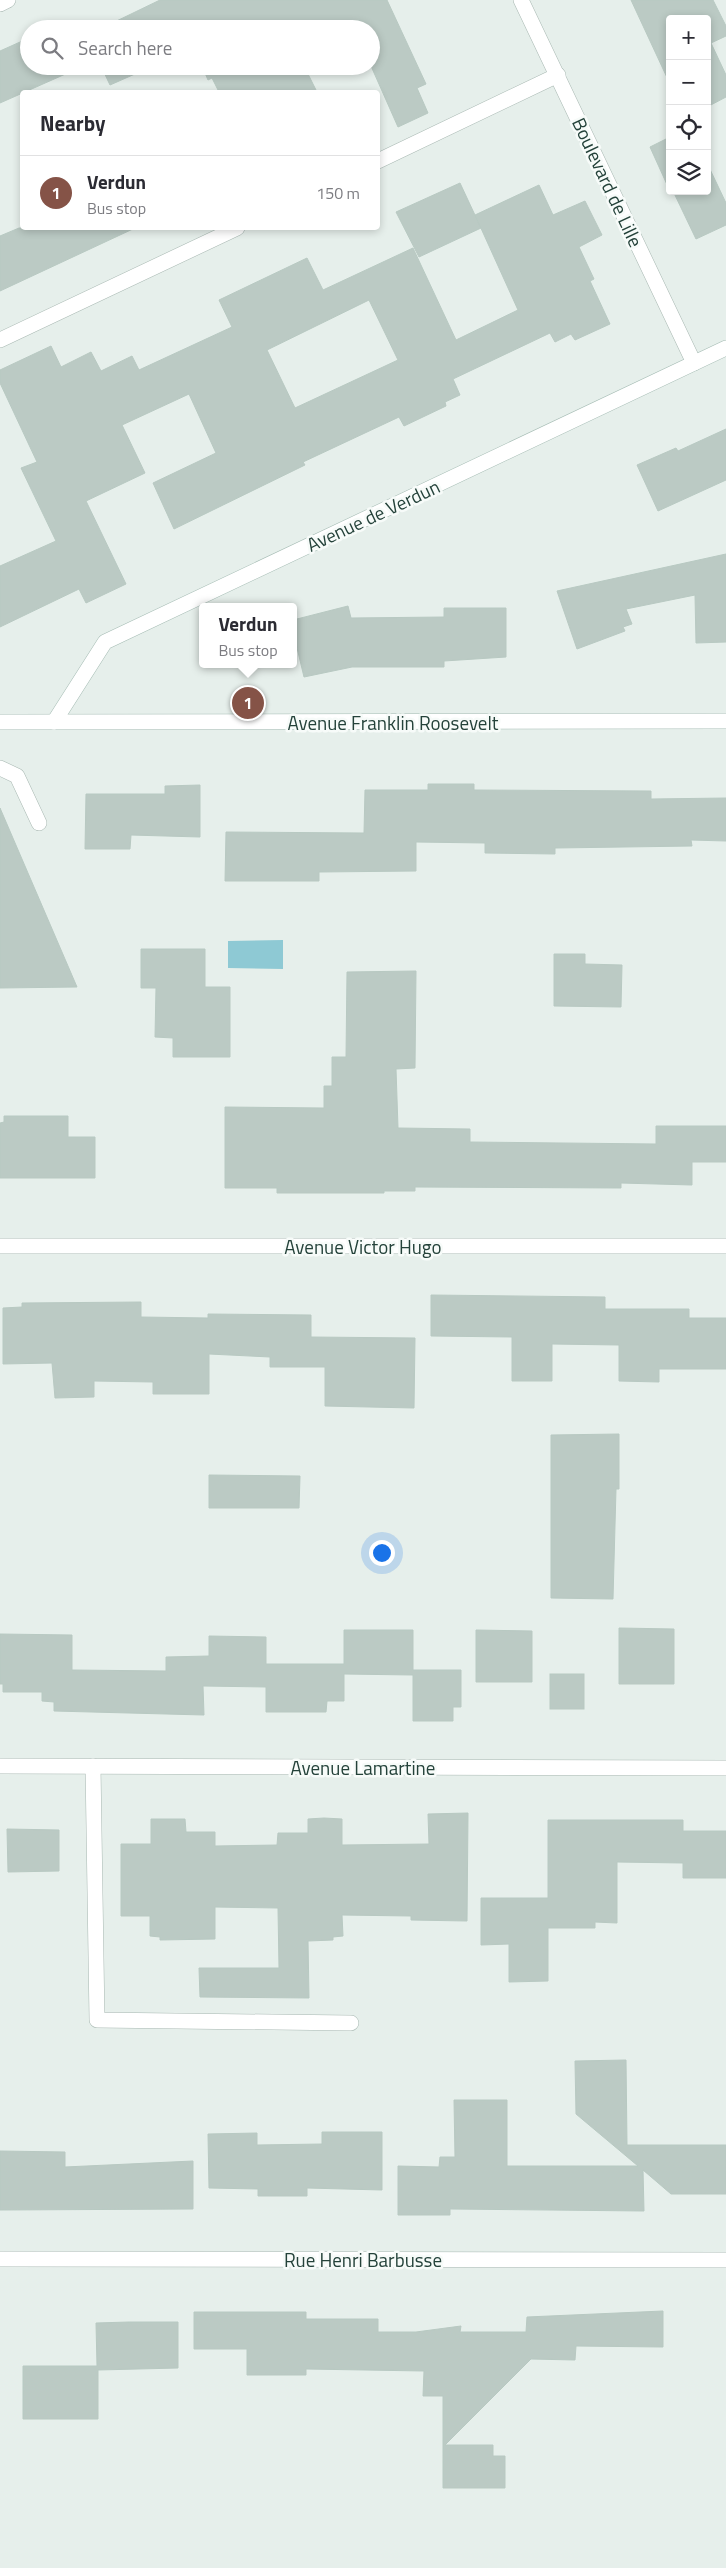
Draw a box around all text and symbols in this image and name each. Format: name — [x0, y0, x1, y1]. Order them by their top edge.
map controls — [666, 15, 711, 195]
button: + — [666, 15, 711, 60]
search box — [20, 20, 380, 75]
text: Search here — [78, 33, 172, 62]
icon: search — [38, 34, 66, 62]
button: − — [666, 60, 711, 105]
button: locate — [666, 105, 711, 150]
text: Nearby — [40, 107, 105, 139]
street label: Boulevard de Lille — [565, 112, 651, 252]
button: layers — [666, 150, 711, 195]
text: Verdun — [87, 167, 146, 196]
text: 1 — [52, 181, 60, 205]
text: 150 m — [316, 181, 360, 205]
text: Bus stop — [87, 196, 146, 220]
street label: Avenue de Verdun — [302, 471, 444, 559]
popup — [199, 603, 297, 668]
text: Verdun — [218, 609, 277, 638]
text: Bus stop — [218, 638, 278, 662]
pin: 1 — [232, 684, 264, 722]
street label: Avenue Franklin Roosevelt — [287, 708, 499, 737]
street label: Avenue Victor Hugo — [284, 1232, 442, 1261]
your location — [369, 1540, 395, 1566]
street label: Avenue Lamartine — [291, 1753, 435, 1782]
street label: Rue Henri Barbusse — [284, 2245, 442, 2274]

